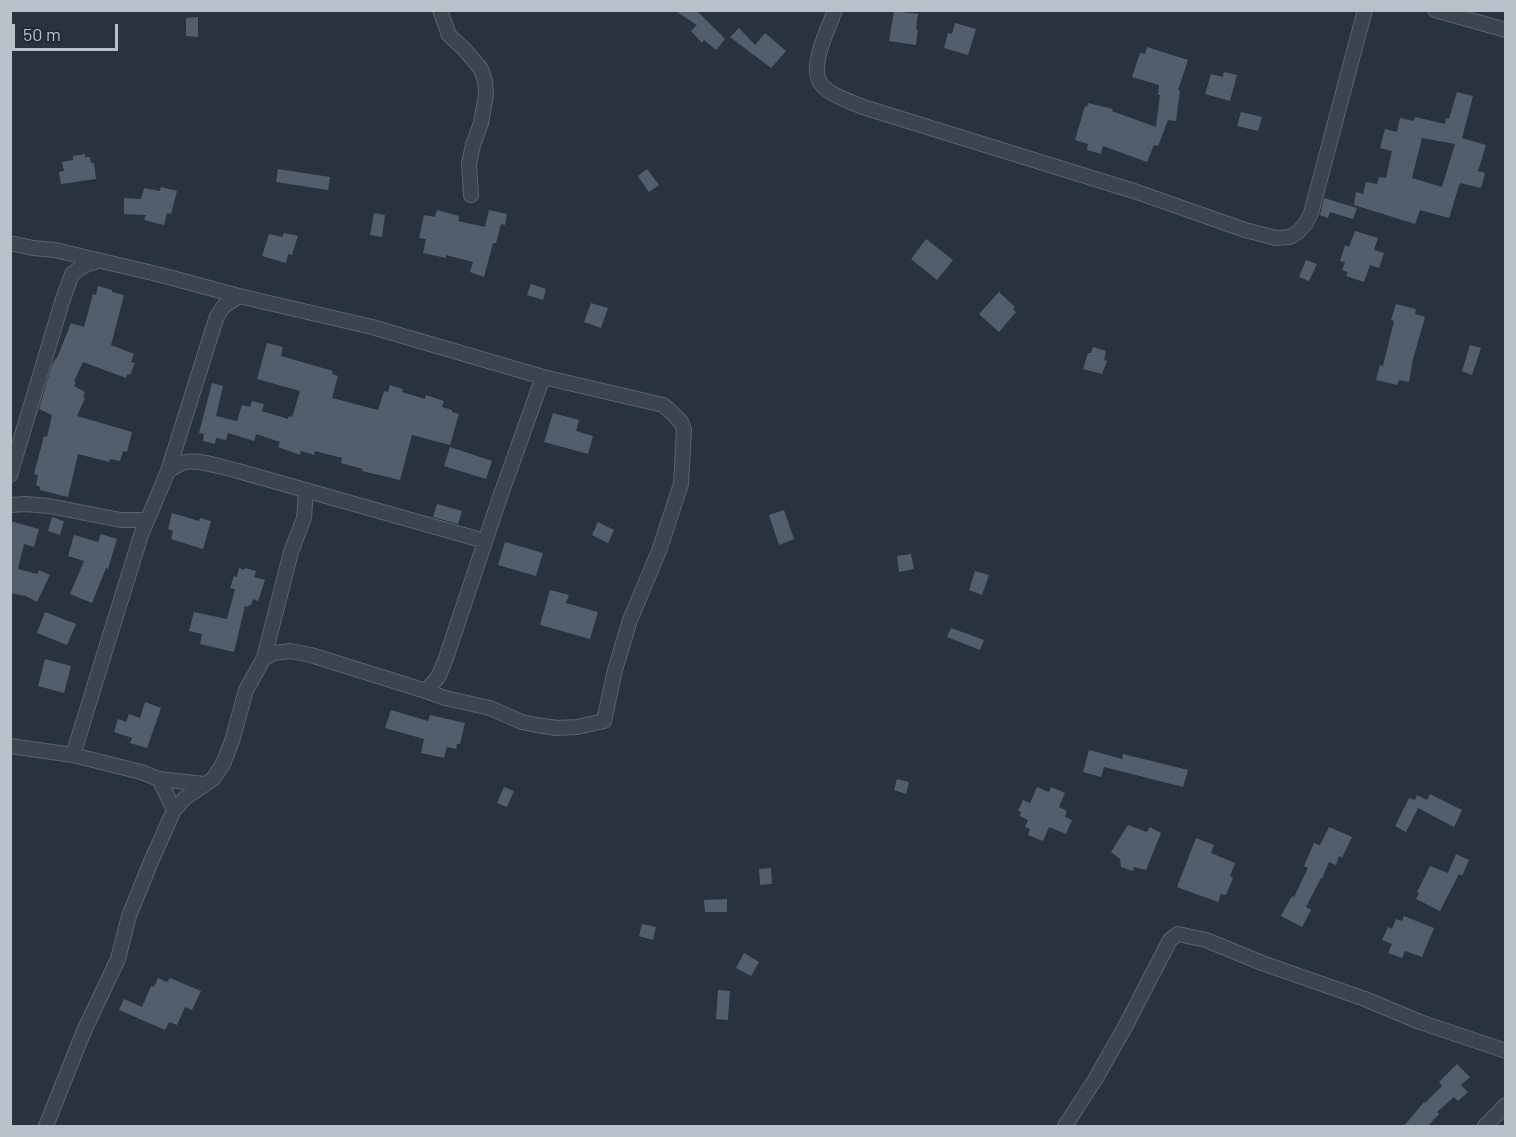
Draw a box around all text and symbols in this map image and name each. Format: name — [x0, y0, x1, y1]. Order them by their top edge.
scale bar — [15, 12, 122, 50]
text: 50 m — [23, 23, 61, 45]

